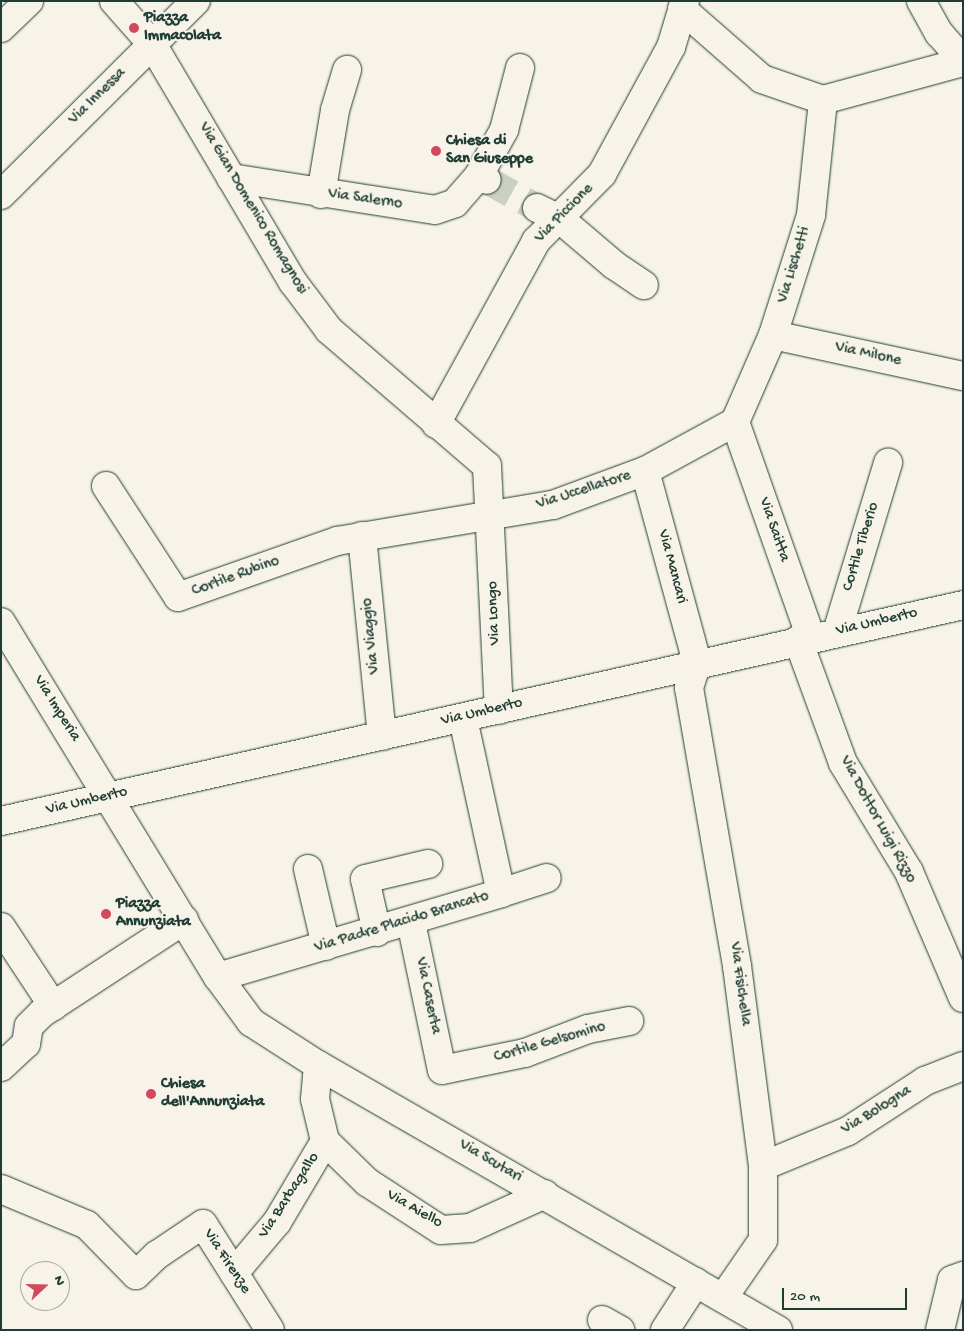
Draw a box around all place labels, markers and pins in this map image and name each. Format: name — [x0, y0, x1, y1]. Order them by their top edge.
place label: Piazza Immacolata — [144, 9, 221, 47]
marker: Piazza Immacolata — [128, 22, 140, 34]
place label: Chiesa di San Giuseppe — [446, 132, 533, 170]
marker: Chiesa di San Giuseppe — [430, 145, 442, 157]
place label: Piazza Annunziata — [116, 895, 191, 933]
marker: Piazza Annunziata — [100, 908, 112, 920]
place label: Chiesa dell'Annunziata — [161, 1075, 264, 1113]
marker: Chiesa dell'Annunziata — [145, 1088, 157, 1100]

